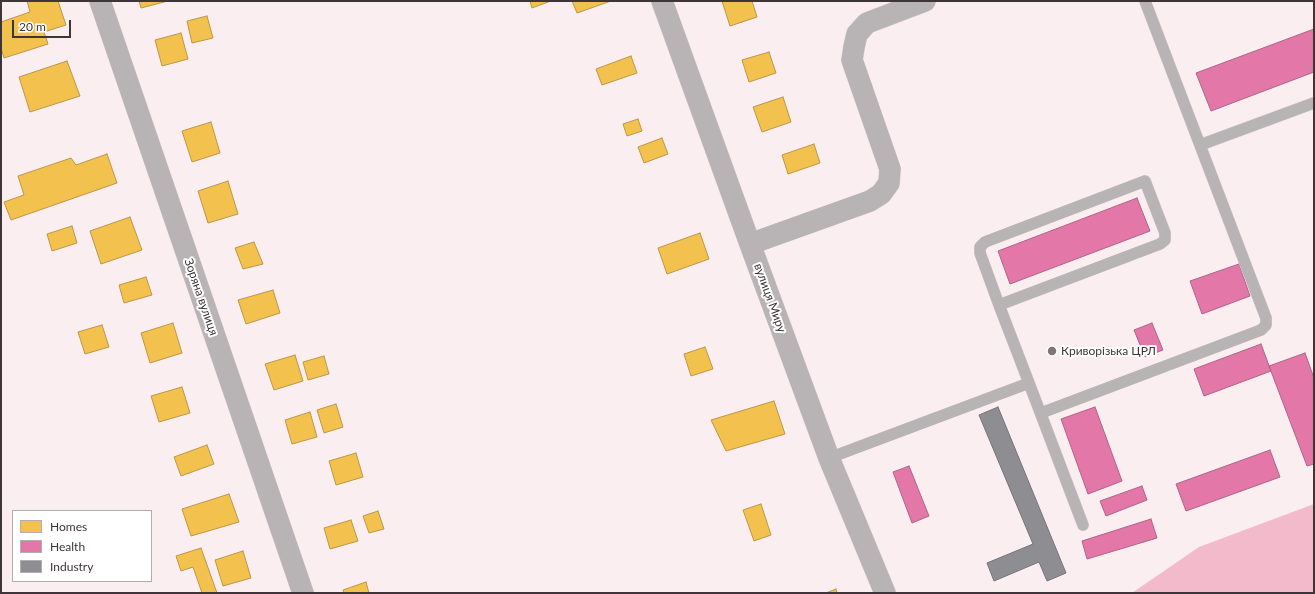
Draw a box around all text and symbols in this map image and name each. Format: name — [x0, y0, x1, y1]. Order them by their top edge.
scale bar — [14, 12, 73, 38]
text: 20 m — [19, 19, 46, 34]
street label: Зоряна вулиця — [181, 257, 221, 337]
street label: вулиця Миру — [751, 262, 789, 334]
place label: Криворізька ЦРЛ — [1061, 344, 1156, 358]
marker: Криворізька ЦРЛ — [1046, 345, 1058, 357]
legend — [12, 510, 152, 582]
text: Homes — [50, 519, 87, 534]
text: Health — [50, 539, 85, 554]
text: Industry — [50, 559, 93, 574]

